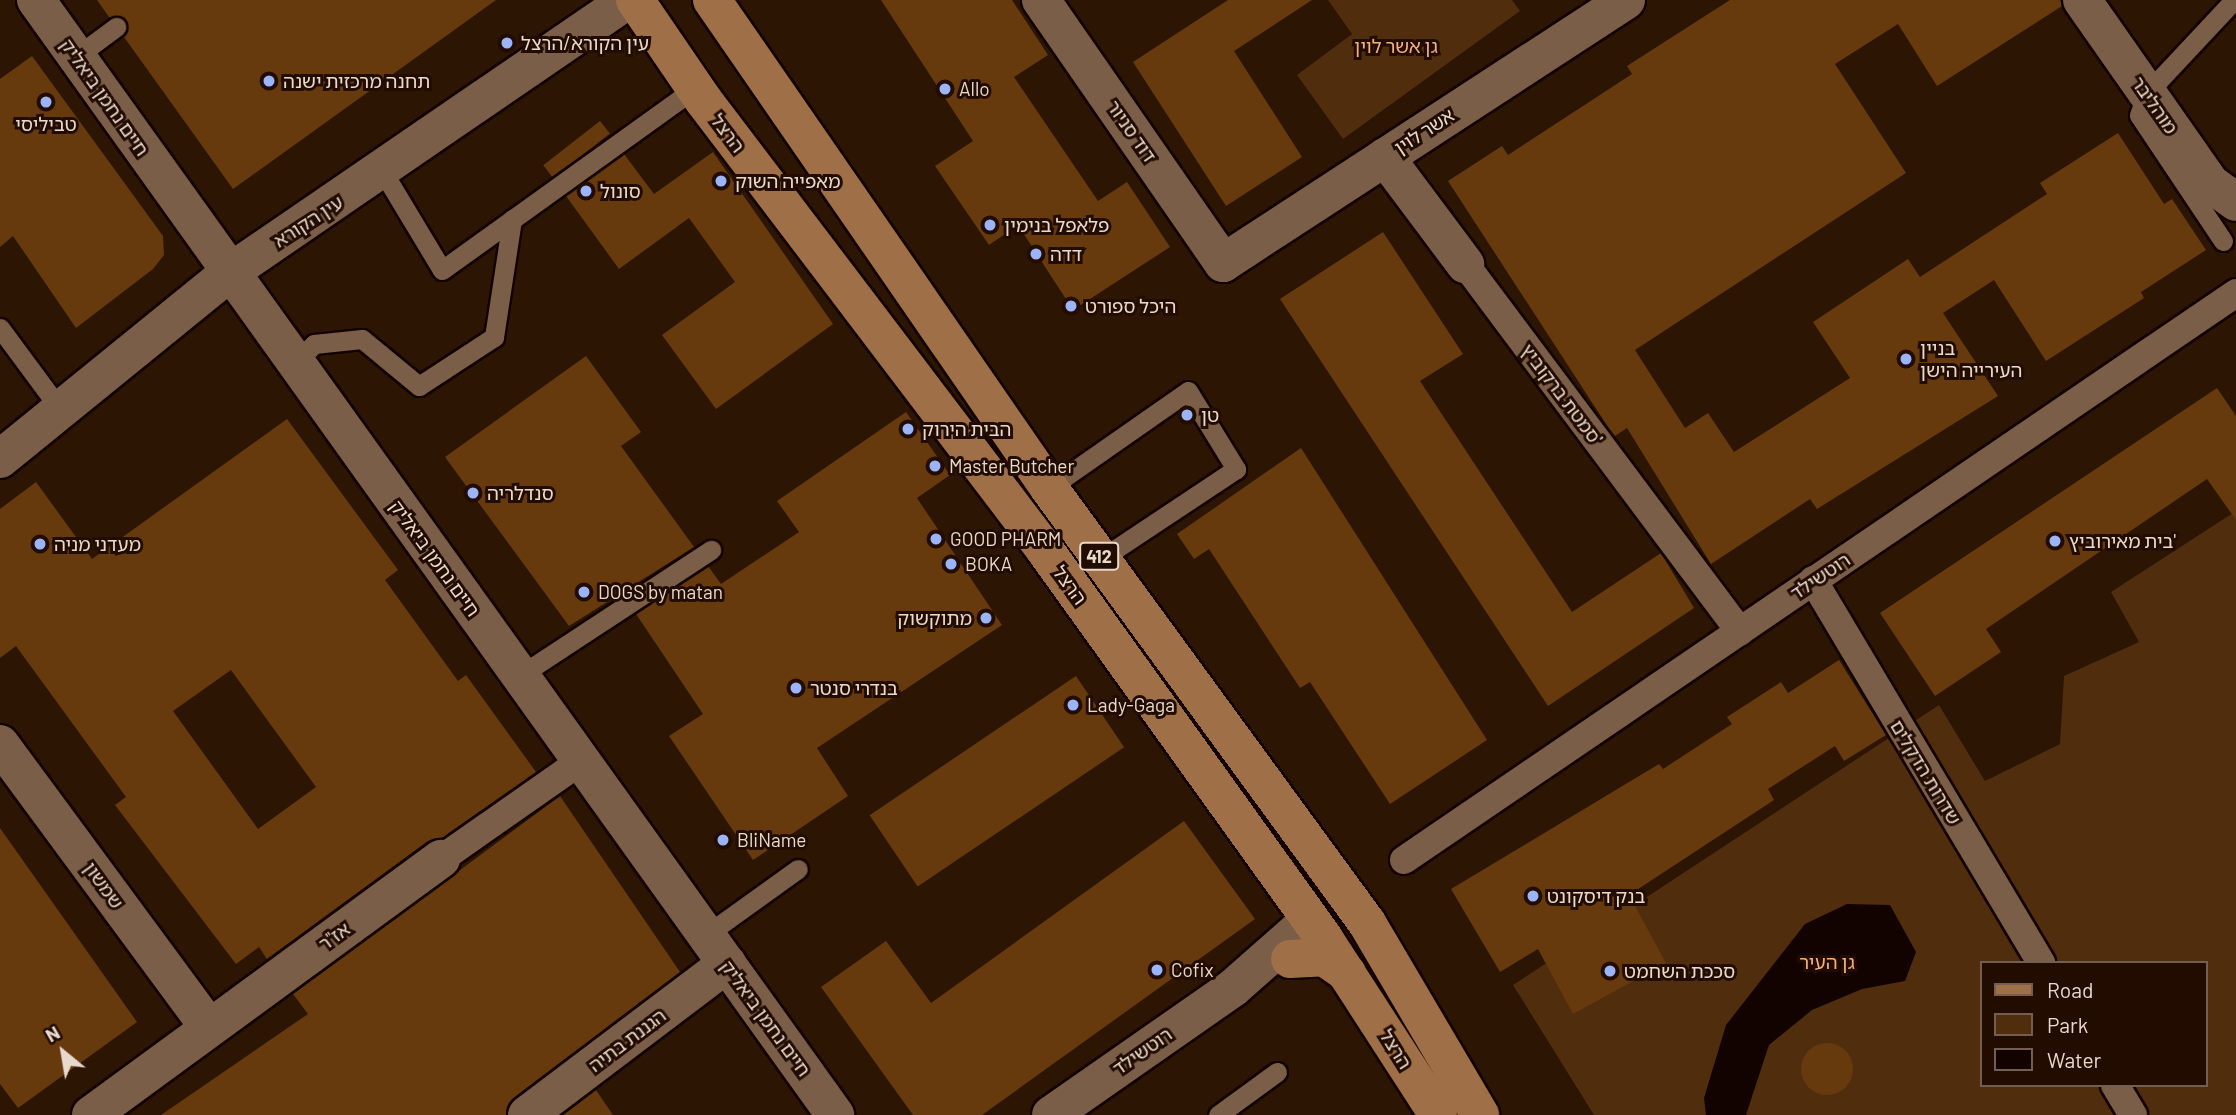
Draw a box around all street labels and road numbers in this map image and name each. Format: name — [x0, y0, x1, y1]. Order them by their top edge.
street label: חיים נחמן ביאליק — [56, 34, 154, 160]
street label: מוהליבר — [2127, 72, 2183, 138]
street label: דוד סניור — [1102, 96, 1162, 166]
street label: אשר לוין — [1390, 103, 1458, 159]
street label: הרצל — [706, 109, 750, 157]
street label: עין הקורא — [269, 190, 347, 252]
street label: סמטת ברקוביץ' — [1517, 339, 1607, 449]
street label: חיים נחמן ביאליק — [385, 495, 485, 621]
road number: 412 — [1078, 542, 1120, 570]
street label: רוטשילד — [1786, 548, 1854, 604]
street label: הרצל — [1048, 561, 1092, 609]
street label: שדרות הדקלים — [1886, 716, 1966, 828]
street label: שמשון — [79, 857, 129, 913]
street label: אז"ר — [314, 917, 354, 955]
street label: חיים נחמן ביאליק — [716, 955, 816, 1081]
street label: הגננת בתיה — [584, 1004, 670, 1076]
street label: רוטשילד — [1108, 1022, 1176, 1080]
street label: הרצל — [1375, 1025, 1417, 1073]

